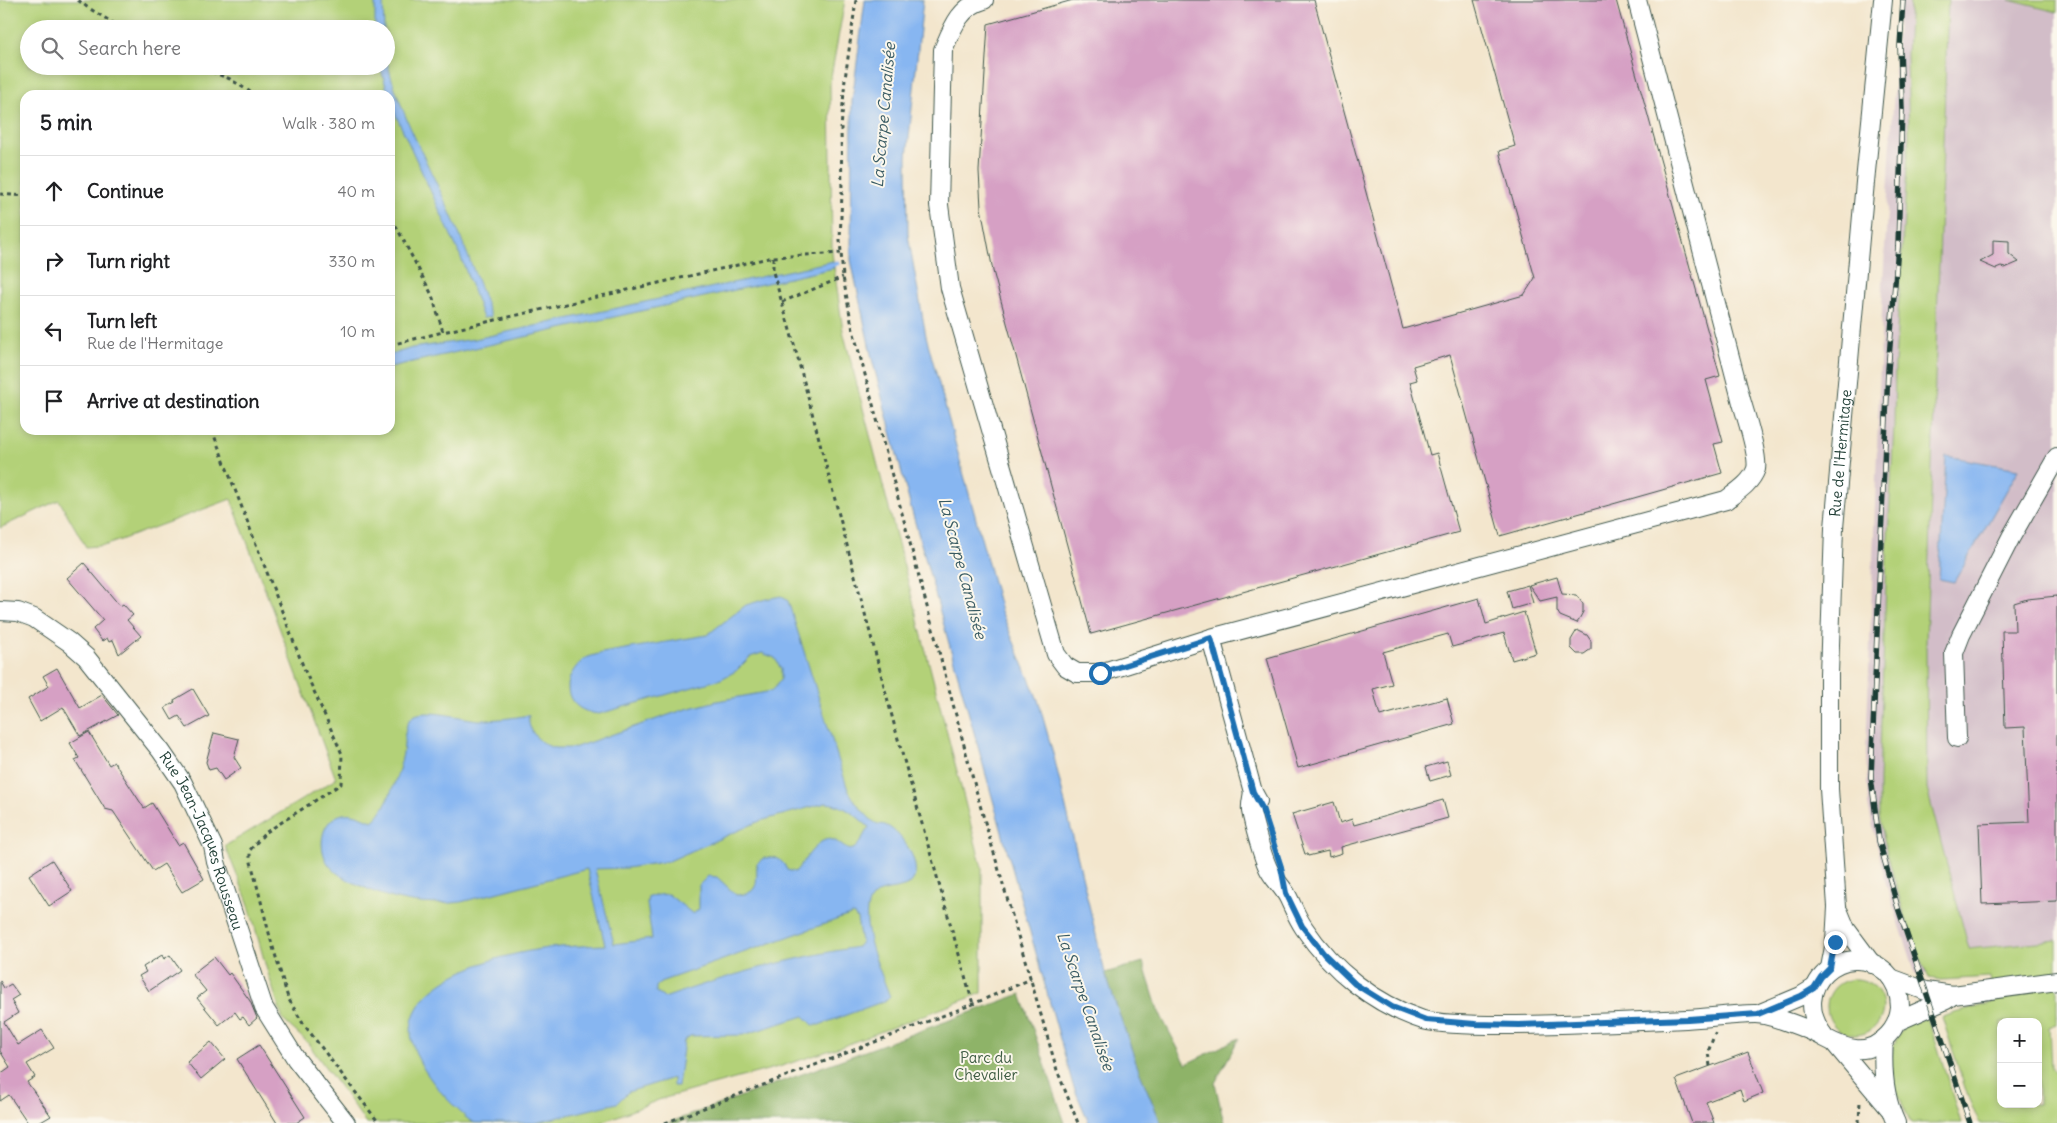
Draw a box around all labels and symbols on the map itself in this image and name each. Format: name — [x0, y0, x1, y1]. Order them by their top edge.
water label: La Scarpe Canalisée — [867, 40, 899, 188]
street label: Rue de l'Hermitage — [1825, 389, 1855, 518]
water label: La Scarpe Canalisée — [935, 495, 992, 642]
route start — [1089, 662, 1112, 685]
street label: Rue Jean-Jacques Rousseau — [155, 748, 248, 933]
water label: La Scarpe Canalisée — [1053, 929, 1120, 1074]
route end — [1824, 931, 1847, 954]
park label: Parc du Chevalier — [954, 1048, 1018, 1084]

